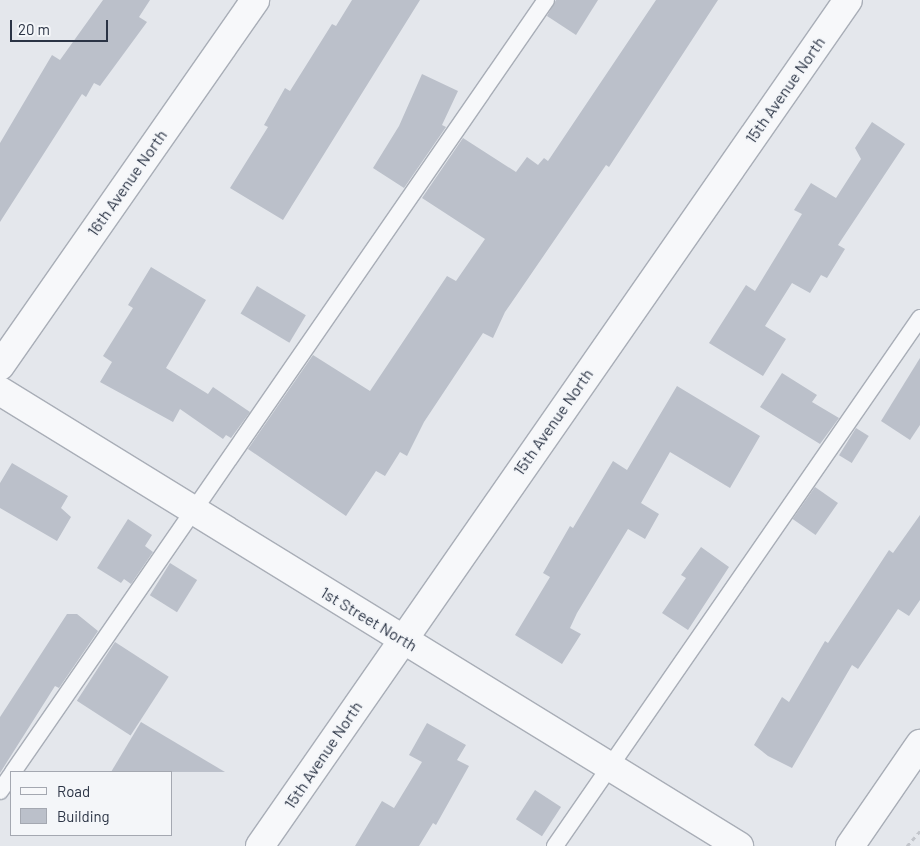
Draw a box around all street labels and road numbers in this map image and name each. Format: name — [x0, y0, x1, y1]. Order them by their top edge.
street label: 15th Avenue North — [741, 33, 829, 147]
street label: 16th Avenue North — [83, 126, 171, 240]
street label: 15th Avenue North — [509, 365, 597, 479]
street label: 1st Street North — [317, 583, 421, 655]
street label: 15th Avenue North — [280, 698, 366, 812]

